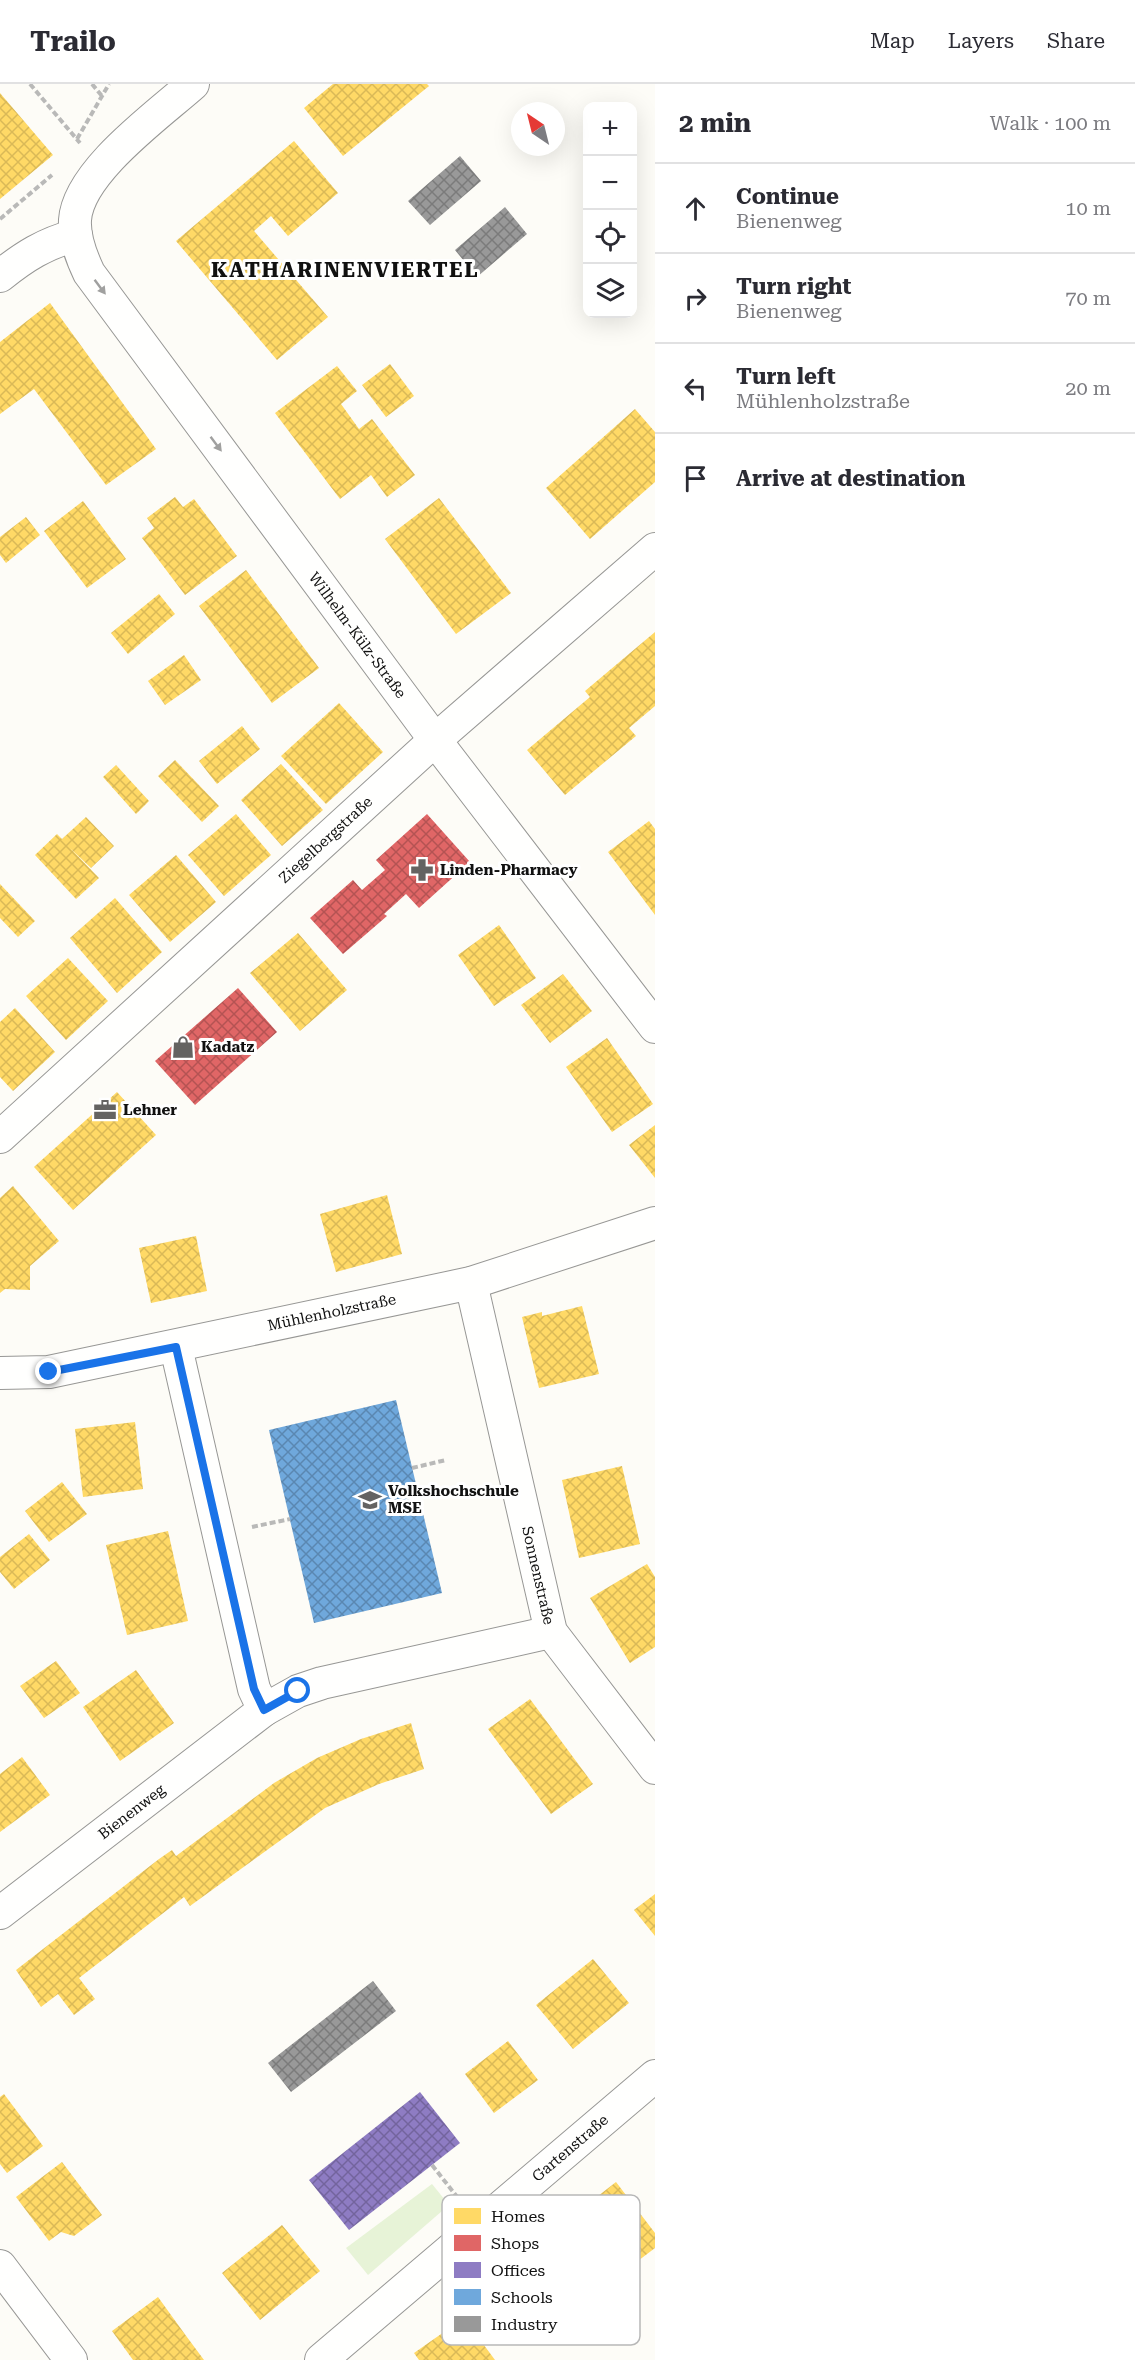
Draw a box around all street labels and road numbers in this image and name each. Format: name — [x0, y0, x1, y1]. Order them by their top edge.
street label: Wilhelm-Külz-Straße — [305, 569, 410, 702]
street label: Ziegelbergstraße — [275, 793, 376, 887]
street label: Mühlenholzstraße — [266, 1290, 398, 1335]
street label: Sonnenstraße — [518, 1524, 558, 1626]
street label: Bienenweg — [95, 1780, 169, 1843]
street label: Gartenstraße — [528, 2111, 612, 2186]

